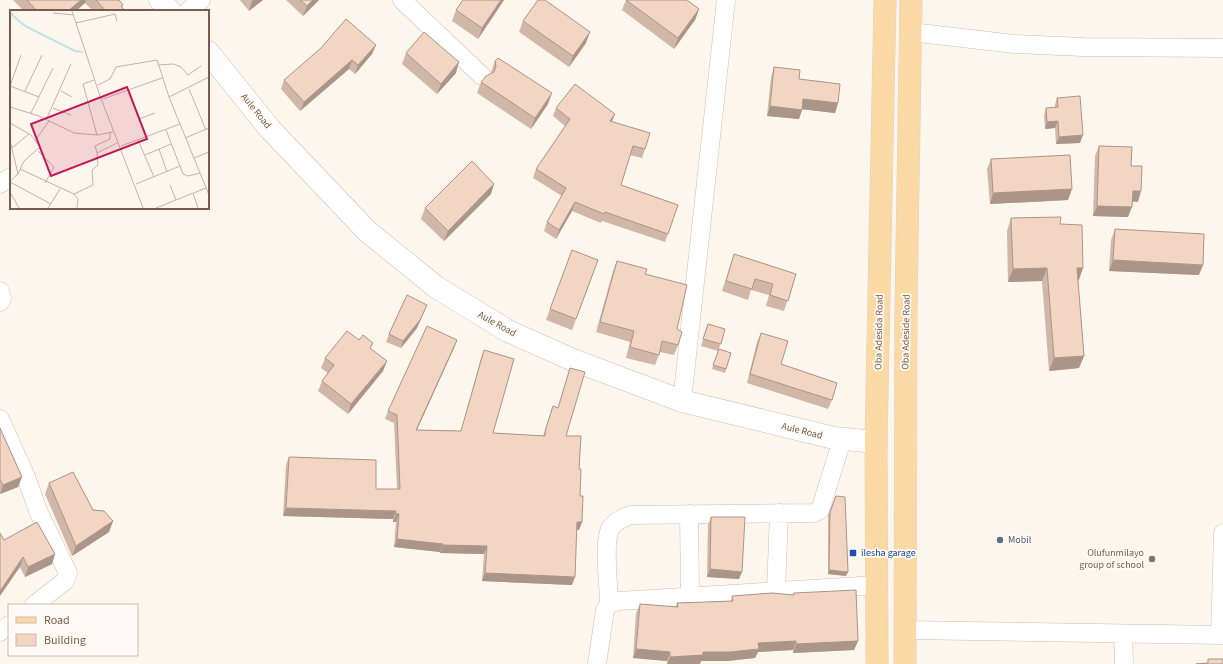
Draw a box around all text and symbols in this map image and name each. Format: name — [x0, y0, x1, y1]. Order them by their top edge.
inset map — [10, 10, 209, 209]
street label: Aule Road — [237, 90, 275, 132]
street label: Oba Adesida Road — [871, 294, 887, 370]
street label: Oba Adeside Road — [898, 294, 914, 370]
street label: Aule Road — [475, 308, 519, 340]
street label: Aule Road — [780, 419, 824, 443]
place label: Mobil — [1008, 533, 1032, 547]
marker: Mobil — [995, 535, 1005, 545]
place label: ilesha garage — [861, 546, 916, 560]
place label: Olufunmilayo group of school — [1079, 546, 1144, 572]
marker: ilesha garage — [848, 548, 858, 558]
marker: Olufunmilayo group of school — [1147, 554, 1157, 564]
legend — [8, 604, 138, 656]
text: Road — [44, 612, 70, 629]
text: Building — [44, 632, 86, 649]

